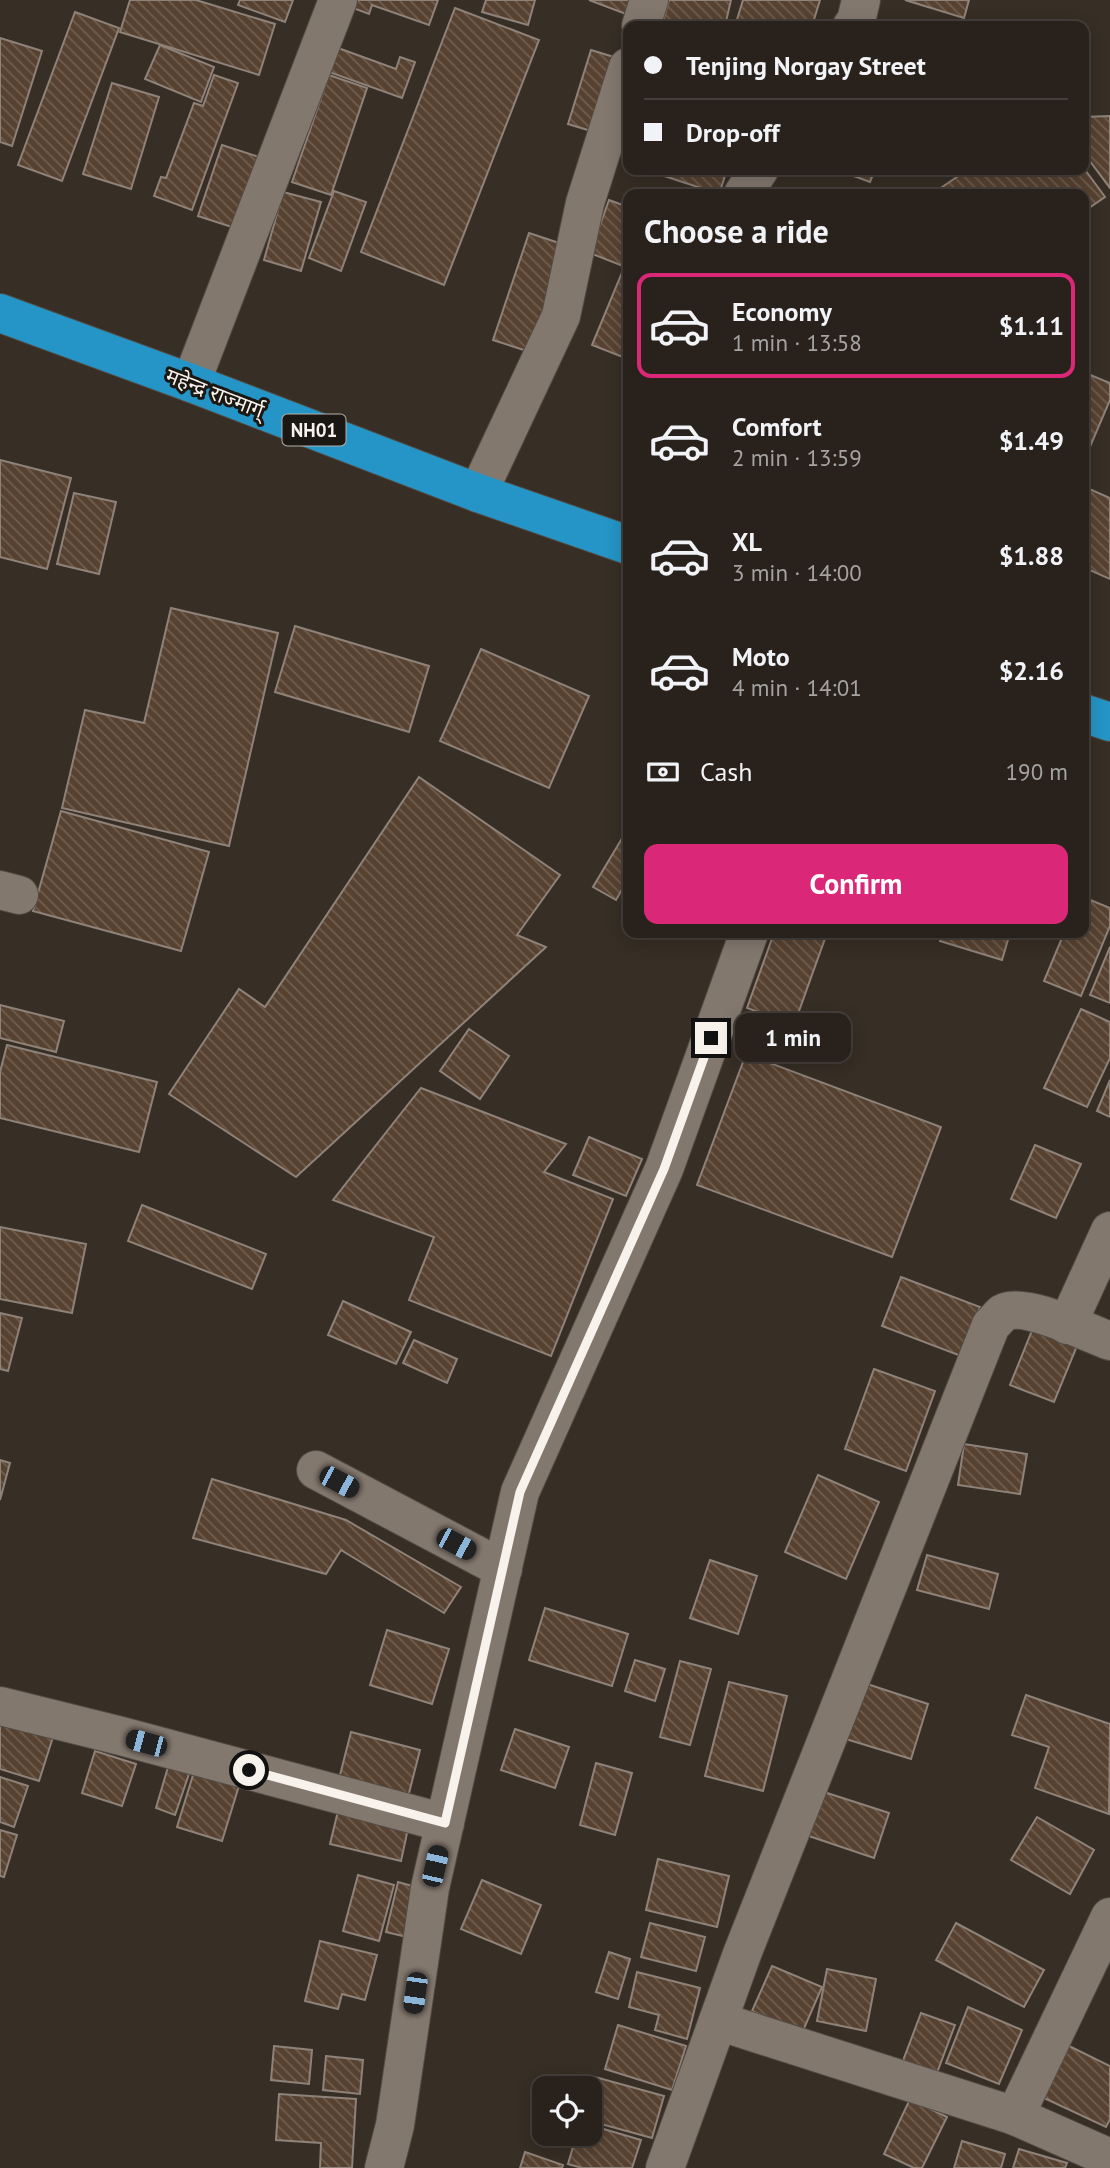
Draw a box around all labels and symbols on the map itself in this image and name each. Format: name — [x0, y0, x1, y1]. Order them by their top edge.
street label: महेन्द्र राज्मार्ग् — [162, 362, 271, 425]
road number: NH01 — [282, 414, 346, 446]
callout: 1 min — [736, 1014, 851, 1062]
route end — [695, 1022, 727, 1054]
car — [316, 1463, 363, 1501]
car — [433, 1525, 480, 1563]
car — [123, 1727, 170, 1759]
route start — [233, 1754, 265, 1786]
car — [421, 1843, 450, 1889]
car — [402, 1971, 429, 2015]

